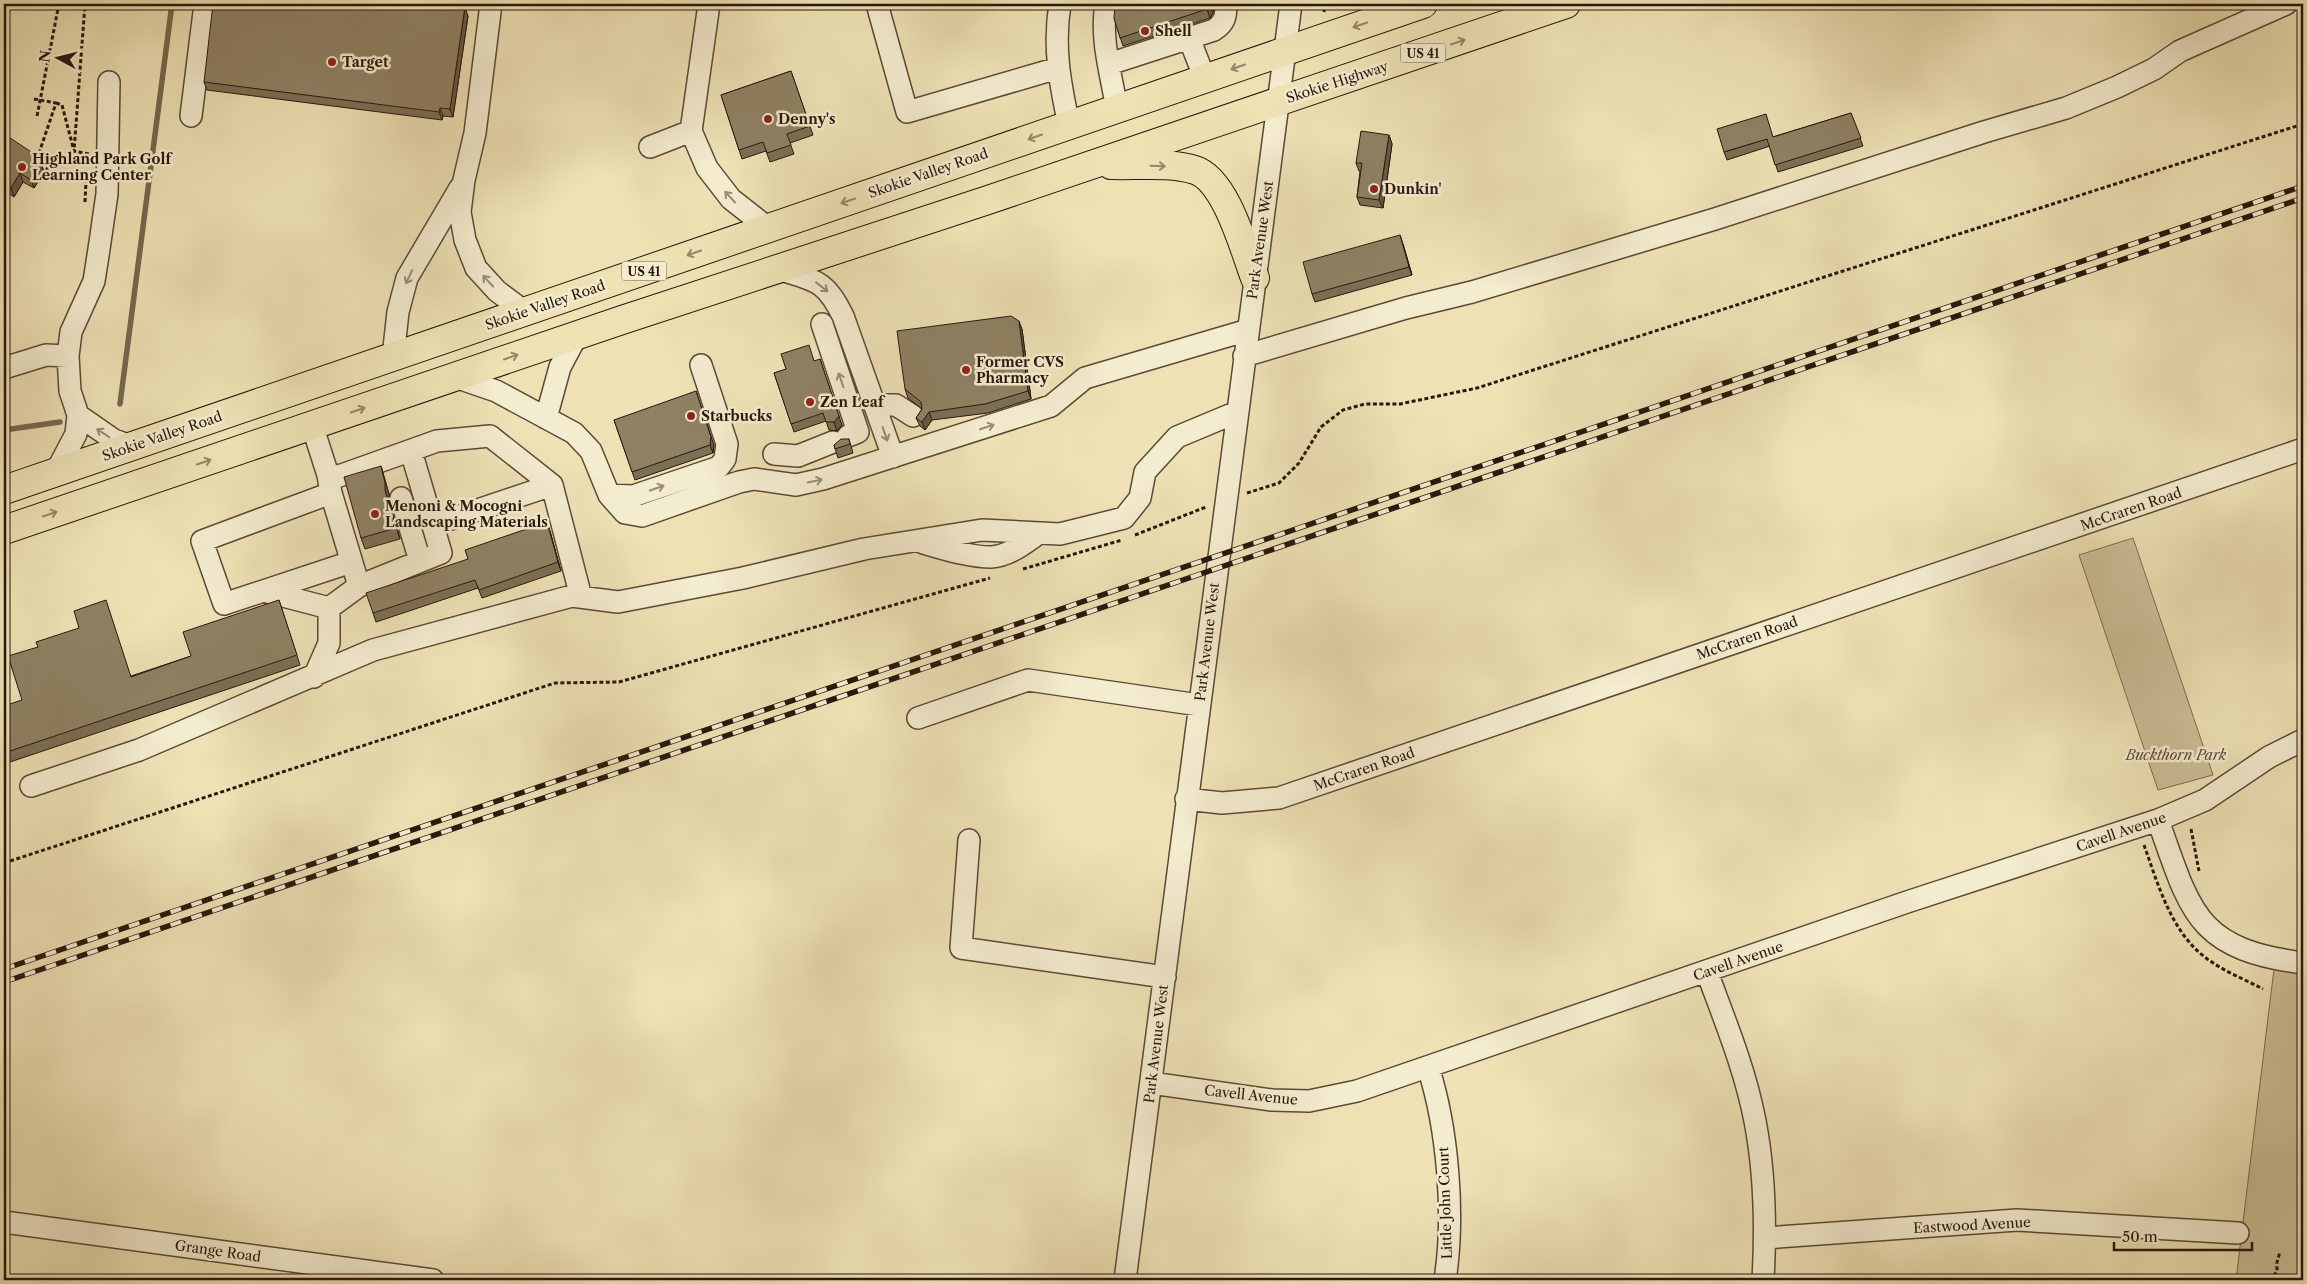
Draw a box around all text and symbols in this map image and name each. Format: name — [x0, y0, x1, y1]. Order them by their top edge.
one-way arrow — [1353, 21, 1369, 30]
place label: Shell — [1155, 22, 1192, 40]
marker: Shell — [1139, 25, 1151, 37]
north arrow — [32, 32, 82, 82]
one-way arrow — [1449, 36, 1465, 46]
road number: US 41 — [1400, 44, 1446, 62]
text: N — [35, 49, 55, 64]
place label: Target — [342, 53, 389, 71]
marker: Target — [326, 56, 338, 68]
street label: Skokie Highway — [1284, 57, 1391, 107]
one-way arrow — [1231, 63, 1247, 72]
place label: Denny's — [778, 110, 835, 128]
marker: Denny's — [762, 113, 774, 125]
one-way arrow — [1028, 133, 1043, 142]
street label: Skokie Valley Road — [866, 144, 991, 202]
place label: Highland Park Golf Learning Center — [32, 150, 173, 184]
marker: Highland Park Golf Learning Center — [16, 161, 28, 173]
one-way arrow — [1150, 161, 1166, 171]
street label: Park Avenue West — [1243, 180, 1277, 300]
place label: Dunkin' — [1384, 180, 1442, 198]
marker: Dunkin' — [1368, 183, 1380, 195]
one-way arrow — [724, 191, 736, 203]
one-way arrow — [841, 197, 856, 206]
one-way arrow — [687, 249, 703, 258]
road number: US 41 — [622, 262, 666, 280]
one-way arrow — [404, 269, 414, 284]
one-way arrow — [482, 275, 494, 287]
street label: Skokie Valley Road — [483, 276, 608, 334]
one-way arrow — [816, 281, 829, 292]
one-way arrow — [503, 352, 519, 361]
place label: Former CVS Pharmacy — [976, 353, 1064, 387]
marker: Former CVS Pharmacy — [960, 364, 972, 376]
one-way arrow — [836, 373, 845, 388]
place label: Zen Leaf — [820, 393, 886, 411]
marker: Zen Leaf — [804, 396, 816, 408]
one-way arrow — [349, 404, 365, 414]
street label: Skokie Valley Road — [100, 407, 225, 465]
place label: Starbucks — [701, 407, 772, 425]
marker: Starbucks — [685, 410, 697, 422]
one-way arrow — [978, 422, 994, 431]
one-way arrow — [881, 426, 890, 442]
one-way arrow — [97, 428, 111, 438]
one-way arrow — [195, 457, 211, 466]
one-way arrow — [806, 476, 822, 485]
one-way arrow — [648, 483, 664, 492]
street label: McCraren Road — [2078, 483, 2184, 535]
place label: Menoni & Mocogni Landscaping Materials — [385, 497, 548, 531]
marker: Menoni & Mocogni Landscaping Materials — [369, 508, 381, 520]
one-way arrow — [42, 509, 58, 519]
street label: Park Avenue West — [1191, 582, 1223, 702]
street label: McCraren Road — [1694, 612, 1800, 664]
street label: McCraren Road — [1311, 743, 1417, 795]
park label: Buckthorn Park — [2125, 746, 2227, 764]
street label: Cavell Avenue — [2074, 808, 2169, 856]
street label: Cavell Avenue — [1691, 937, 1786, 985]
street label: Park Avenue West — [1140, 984, 1172, 1104]
street label: Cavell Avenue — [1203, 1081, 1299, 1109]
street label: Little John Court — [1434, 1146, 1456, 1260]
street label: Eastwood Avenue — [1913, 1213, 2031, 1237]
scale bar — [2114, 1219, 2252, 1251]
text: 50 m — [2122, 1227, 2158, 1246]
street label: Grange Road — [174, 1236, 263, 1266]

